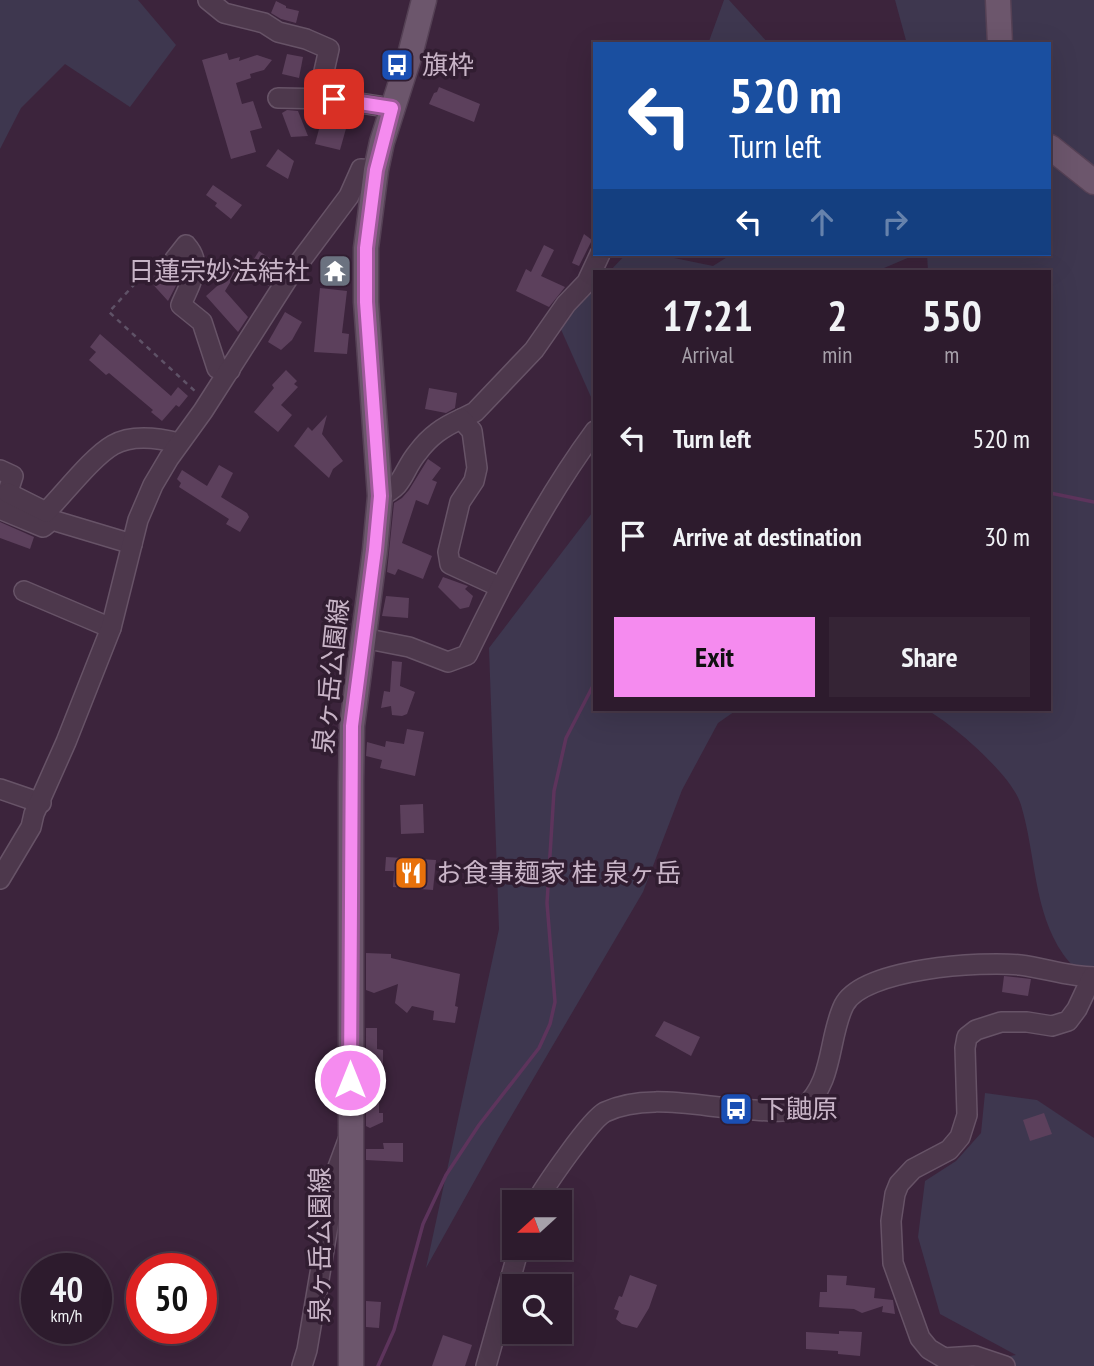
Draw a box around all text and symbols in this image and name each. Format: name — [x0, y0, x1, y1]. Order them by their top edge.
bus stop icon: 旗枠 — [378, 46, 416, 84]
place label: 旗枠 — [422, 48, 474, 81]
text: 520 m — [729, 63, 842, 127]
pin — [304, 69, 364, 129]
icon: left — [614, 70, 705, 161]
icon: arrive — [315, 80, 353, 118]
text: Turn left — [729, 125, 821, 167]
icon: left — [730, 203, 768, 241]
icon: ahead — [803, 203, 841, 241]
icon: right — [876, 203, 914, 241]
temple icon: 日蓮宗妙法結社 — [316, 252, 354, 290]
place label: 日蓮宗妙法結社 — [128, 254, 310, 287]
text: 17:21 — [662, 288, 753, 343]
text: 2 — [827, 288, 847, 343]
text: 550 — [922, 288, 982, 343]
text: Arrival — [682, 340, 734, 369]
text: min — [822, 340, 852, 369]
text: m — [944, 340, 959, 369]
icon: left — [614, 419, 652, 457]
text: Turn left — [673, 422, 751, 455]
text: 520 m — [972, 422, 1030, 455]
icon: arrive — [614, 517, 652, 555]
text: Arrive at destination — [673, 520, 862, 553]
text: 30 m — [984, 520, 1030, 553]
street label: 泉ヶ岳公園線 — [306, 597, 355, 755]
button: Exit — [614, 617, 815, 697]
button: Share — [829, 617, 1030, 697]
restaurant icon: お食事麺家 桂 泉ヶ岳 — [392, 854, 430, 892]
place label: お食事麺家 桂 泉ヶ岳 — [436, 856, 681, 889]
position arrow — [313, 1043, 387, 1117]
bus stop icon: 下鼬原 — [717, 1090, 755, 1128]
place label: 下鼬原 — [760, 1092, 838, 1125]
street label: 泉ヶ岳公園線 — [303, 1167, 336, 1323]
north arrow — [502, 1190, 572, 1260]
map controls — [502, 1190, 572, 1344]
speed limit sign: 50 — [126, 1253, 217, 1344]
text: 40 — [50, 1266, 83, 1312]
button: search — [502, 1274, 572, 1344]
text: km/h — [51, 1304, 82, 1327]

